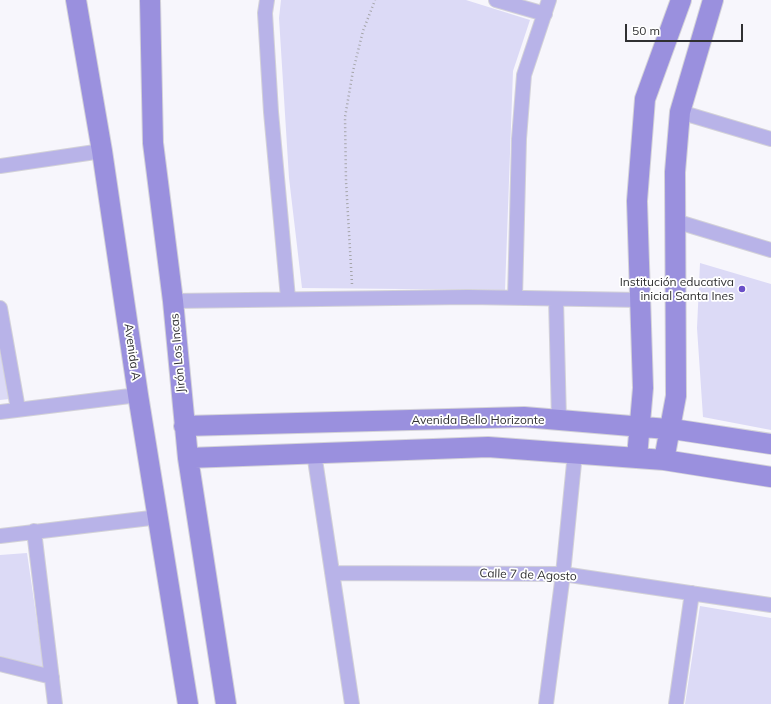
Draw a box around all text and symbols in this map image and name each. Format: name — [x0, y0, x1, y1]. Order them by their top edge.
scale bar — [627, 16, 745, 42]
text: 50 m — [632, 23, 660, 38]
place label: Institución educativa inicial Santa Ines — [620, 275, 734, 303]
marker: Institución educativa inicial Santa Ines — [737, 284, 747, 294]
street label: Jirón Los Incas — [167, 313, 189, 393]
street label: Avenida A — [121, 323, 143, 381]
street label: Avenida Bello Horizonte — [411, 413, 545, 427]
street label: Calle 7 de Agosto — [479, 566, 577, 584]

